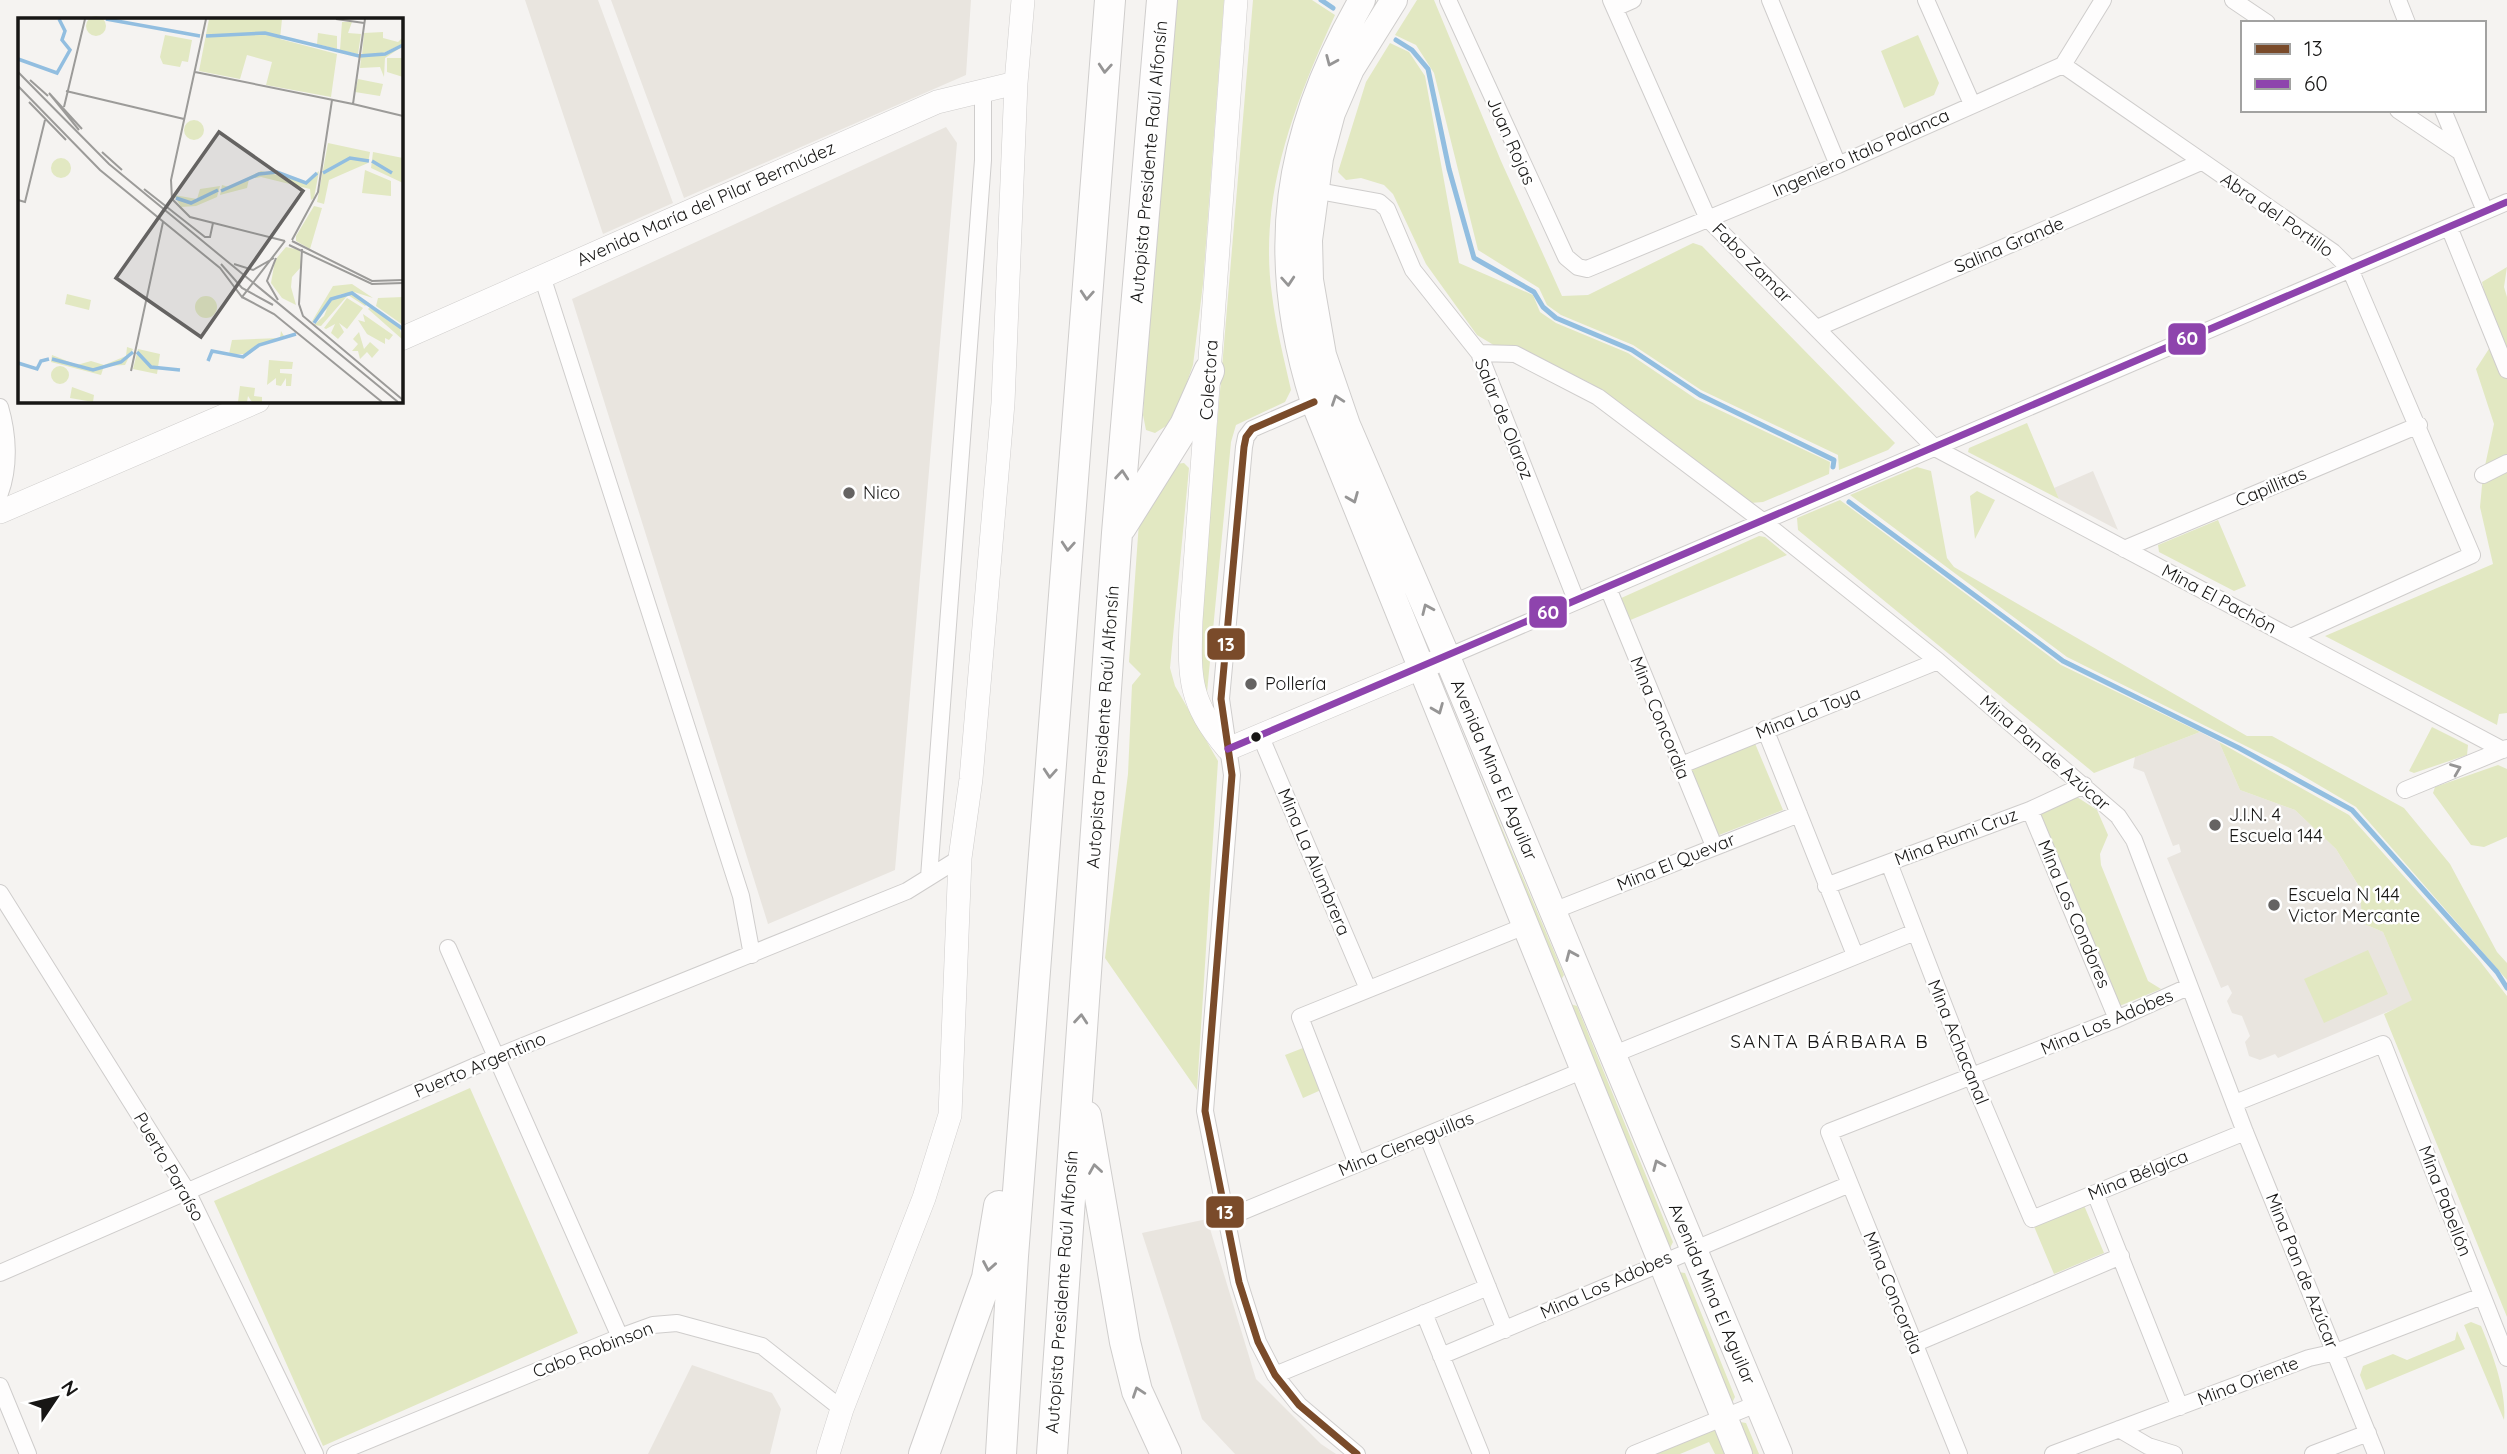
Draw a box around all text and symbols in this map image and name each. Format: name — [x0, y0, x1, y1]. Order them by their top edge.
inset map — [18, 18, 402, 402]
street label: Autopista Presidente Raúl Alfonsín — [1125, 20, 1172, 304]
legend — [2241, 21, 2486, 112]
text: 13 — [2304, 35, 2323, 61]
one-way arrow — [1326, 54, 1340, 66]
one-way arrow — [1098, 63, 1113, 74]
text: 60 — [2304, 70, 2328, 96]
street label: Juan Rojas — [1482, 93, 1541, 188]
street label: Ingeniero Italo Palanca — [1769, 103, 1953, 202]
street label: Avenida María del Pilar Bermúdez — [573, 136, 839, 271]
street label: Abra del Portillo — [2216, 167, 2338, 262]
street label: Salina Grande — [1951, 211, 2067, 278]
street label: Fabo Zamar — [1707, 218, 1797, 308]
one-way arrow — [1281, 276, 1296, 287]
one-way arrow — [1080, 290, 1095, 301]
line badge: 60 — [2167, 322, 2207, 356]
text: 60 — [2176, 326, 2198, 350]
street label: Colectora — [1194, 339, 1223, 421]
street label: Salar de Olaroz — [1470, 355, 1539, 483]
one-way arrow — [1332, 395, 1346, 407]
street label: Capillitas — [2232, 461, 2310, 512]
one-way arrow — [1114, 469, 1129, 480]
place label: Nico — [863, 481, 900, 504]
marker: Nico — [841, 485, 857, 501]
one-way arrow — [1345, 491, 1359, 503]
one-way arrow — [1061, 541, 1076, 552]
street label: Mina El Pachón — [2158, 559, 2281, 638]
street label: Autopista Presidente Raúl Alfonsín — [1081, 585, 1124, 869]
line badge: 60 — [1528, 595, 1568, 629]
text: 60 — [1537, 600, 1559, 624]
one-way arrow — [1421, 604, 1435, 617]
line badge: 13 — [1206, 627, 1246, 661]
text: 13 — [1217, 632, 1235, 656]
street label: Mina Concordia — [1625, 653, 1696, 783]
place label: Pollería — [1265, 672, 1326, 695]
marker: Pollería — [1243, 676, 1259, 692]
street label: Avenida Mina El Aguilar — [1446, 676, 1543, 864]
street label: Mina La Toya — [1752, 681, 1864, 744]
street label: Mina Pan de Azúcar — [1975, 690, 2115, 816]
one-way arrow — [1430, 702, 1444, 714]
unlabelled marker — [1249, 730, 1263, 744]
one-way arrow — [2448, 763, 2461, 777]
one-way arrow — [1043, 768, 1058, 779]
street label: Mina La Alumbrera — [1273, 785, 1356, 939]
street label: Mina Rumi Cruz — [1891, 803, 2021, 871]
place label: J.I.N. 4 Escuela 144 — [2229, 803, 2323, 847]
marker: J.I.N. 4 Escuela 144 — [2207, 817, 2223, 833]
street label: Mina El Quevar — [1613, 827, 1739, 896]
street label: Mina Los Condores — [2033, 836, 2116, 991]
place label: Escuela N 144 Victor Mercante — [2288, 883, 2420, 927]
marker: Escuela N 144 Victor Mercante — [2266, 897, 2282, 913]
one-way arrow — [1565, 949, 1579, 962]
street label: Mina Achacanal — [1923, 976, 1994, 1108]
street label: Mina Los Adobes — [2037, 983, 2177, 1060]
one-way arrow — [1073, 1013, 1088, 1024]
street label: Puerto Argentino — [411, 1026, 549, 1103]
district label: SANTA BÁRBARA B — [1730, 1029, 1930, 1053]
street label: Mina Cieneguillas — [1335, 1106, 1477, 1181]
street label: Puerto Paraíso — [129, 1108, 210, 1225]
street label: Mina Pabellón — [2414, 1142, 2477, 1260]
street label: Mina Bélgica — [2084, 1144, 2191, 1205]
street label: Autopista Presidente Raúl Alfonsín — [1040, 1150, 1083, 1434]
one-way arrow — [1653, 1160, 1667, 1172]
one-way arrow — [1088, 1163, 1103, 1175]
street label: Mina Pan de Azúcar — [2261, 1190, 2344, 1352]
line badge: 13 — [1205, 1195, 1245, 1229]
text: 13 — [1216, 1200, 1234, 1224]
street label: Avenida Mina El Aguilar — [1664, 1200, 1761, 1388]
street label: Mina Concordia — [1858, 1228, 1929, 1358]
street label: Mina Los Adobes — [1536, 1245, 1675, 1324]
one-way arrow — [982, 1260, 997, 1272]
street label: Cabo Robinson — [529, 1316, 656, 1383]
street label: Mina Oriente — [2194, 1351, 2302, 1410]
north arrow — [21, 1363, 91, 1433]
text: N — [56, 1376, 84, 1401]
one-way arrow — [1132, 1386, 1146, 1399]

